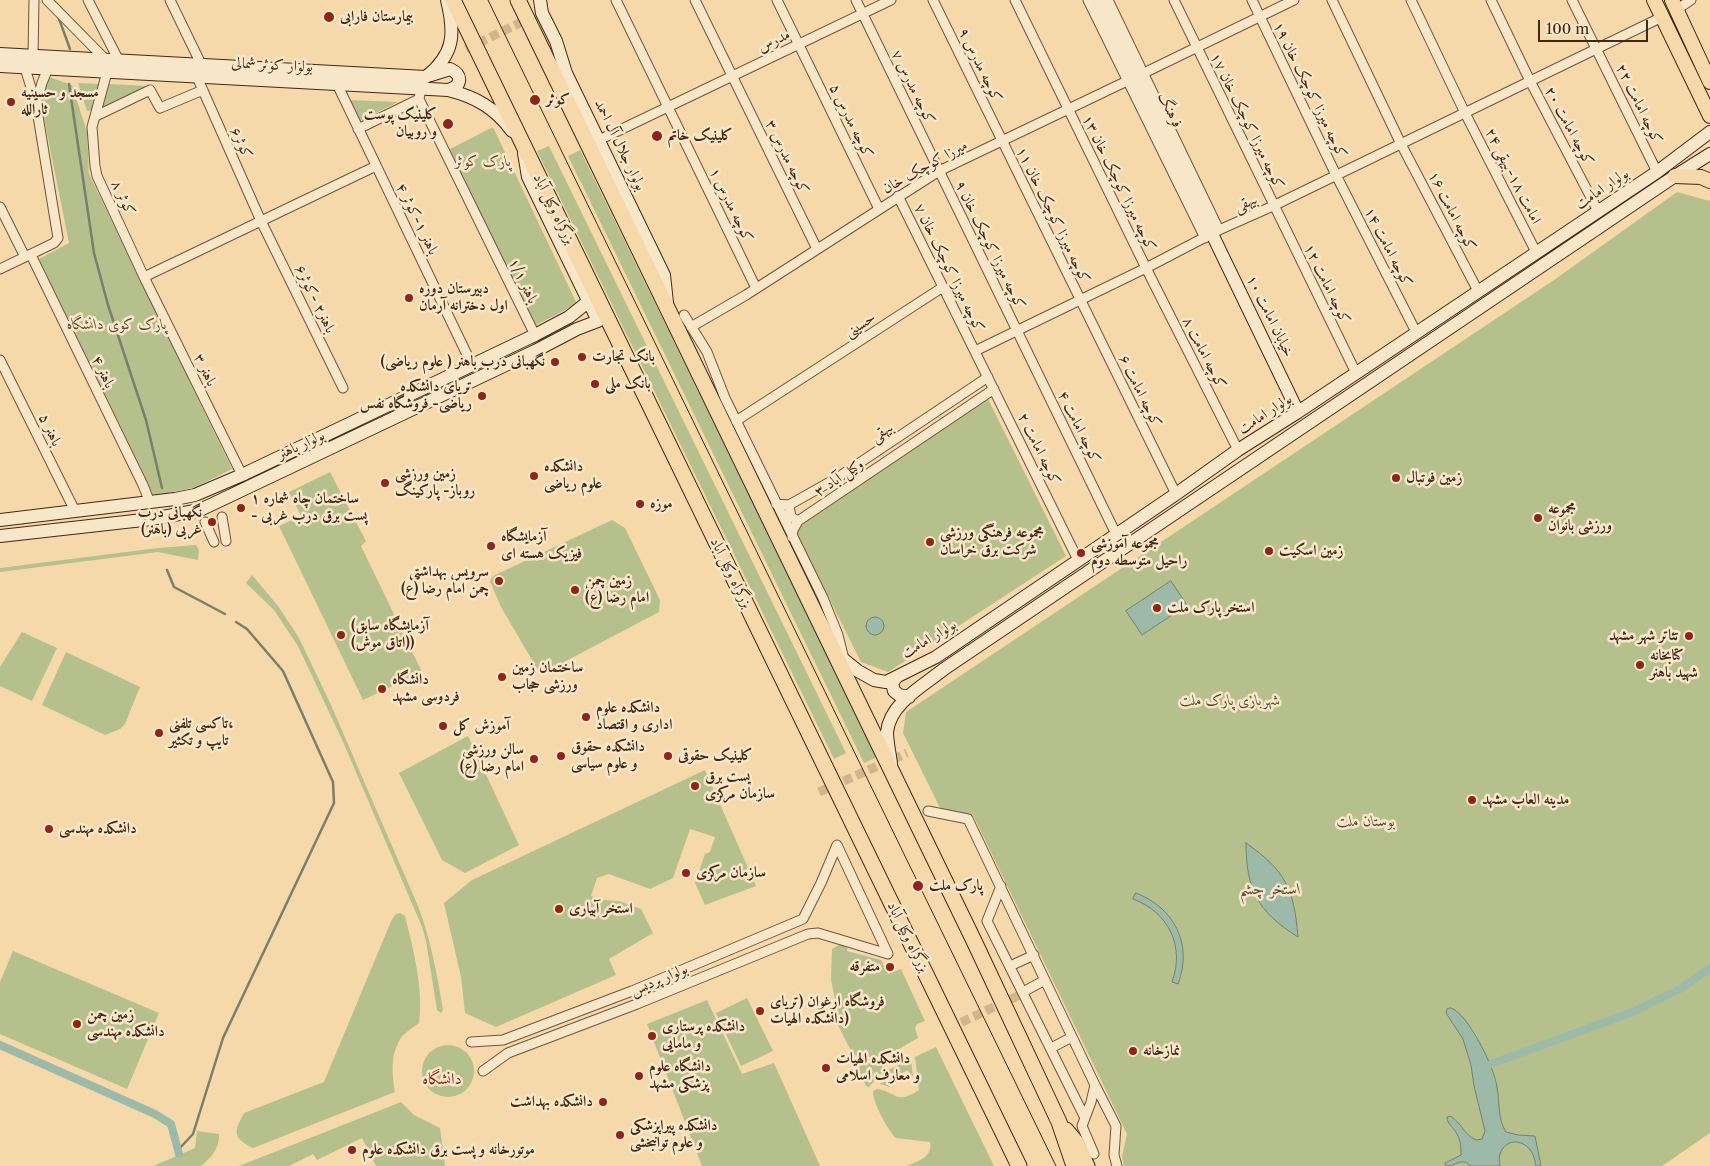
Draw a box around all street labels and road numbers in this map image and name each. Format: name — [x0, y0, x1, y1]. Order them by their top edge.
street label: کوچه میرزا کوچک خان ۱۹ — [1269, 19, 1351, 161]
street label: کوچه مدرس ۹ — [954, 25, 1006, 105]
street label: مدرس — [755, 26, 793, 56]
street label: کوچه مدرس ۷ — [887, 47, 939, 127]
street label: کوچه میرزا کوچک خان ۱۷ — [1206, 50, 1288, 192]
street label: بولوار کوثر شمالی — [231, 54, 313, 76]
street label: کوچه امامت ۲۲ — [1612, 61, 1666, 147]
street label: کوچه مدرس ۵ — [825, 81, 877, 161]
street label: کوچه امامت ۲۰ — [1541, 83, 1597, 169]
street label: فرهنگ — [1154, 89, 1186, 131]
street label: بولوار جلال آل احمد — [590, 97, 650, 193]
street label: کوچه میرزا کوچک خان ۱۳ — [1078, 112, 1160, 254]
street label: کوچه مدرس ۳ — [761, 117, 813, 197]
street label: کوثر۶ — [226, 124, 256, 162]
street label: امامت ۱۸-بیهقی ۲۴ — [1481, 125, 1545, 227]
street label: میرزا کوچک خان — [879, 136, 971, 198]
street label: کوچه میرزا کوچک خان ۱۱ — [1012, 144, 1094, 286]
street label: کوچه مدرس ۱ — [705, 165, 757, 245]
street label: بولوار امامت — [1572, 165, 1632, 213]
street label: کوچه امامت ۱۶ — [1424, 168, 1480, 254]
street label: بزرگراه وکیل آباد — [529, 171, 579, 247]
street label: کوثر ۸ — [107, 177, 139, 219]
street label: کوچه میرزا کوچک خان ۹ — [951, 178, 1029, 312]
street label: باهنر ۱-کوثر ۴ — [392, 180, 442, 258]
street label: بیهقی — [1231, 190, 1261, 216]
street label: کوچه میرزا کوچک خان ۷ — [910, 201, 988, 335]
street label: کوچه امامت ۱۴ — [1360, 204, 1416, 290]
street label: کوچه امامت ۱۲ — [1300, 241, 1354, 327]
street label: باهنر ۱/۱ — [504, 255, 542, 307]
street label: باهنر۲ -کوثر۶ — [291, 262, 339, 336]
street label: خیابان امامت ۱۰ — [1242, 272, 1298, 360]
street label: حسینی — [841, 308, 879, 342]
street label: کوچه امامت ۸ — [1178, 314, 1230, 392]
street label: باهنر ۳ — [189, 351, 221, 389]
street label: کوچه امامت ۶ — [1115, 352, 1165, 430]
street label: باهنر ۴ — [87, 353, 119, 391]
street label: کوچه امامت ۴ — [1054, 388, 1104, 466]
street label: بولوار امامت — [1235, 390, 1295, 438]
street label: کوچه امامت ۲ — [1014, 410, 1064, 488]
street label: باهنر ۵ — [34, 411, 66, 449]
street label: بیهقی — [867, 418, 897, 446]
street label: بولوار باهنر — [274, 426, 328, 464]
street label: ۳ وکیل آباد — [811, 455, 867, 501]
street label: بزرگراه وکیل آباد — [706, 535, 756, 611]
street label: بولوار امامت — [898, 616, 960, 662]
street label: بزرگراه وکیل آباد — [883, 899, 933, 975]
street label: بولوار پردیس — [628, 960, 690, 1000]

